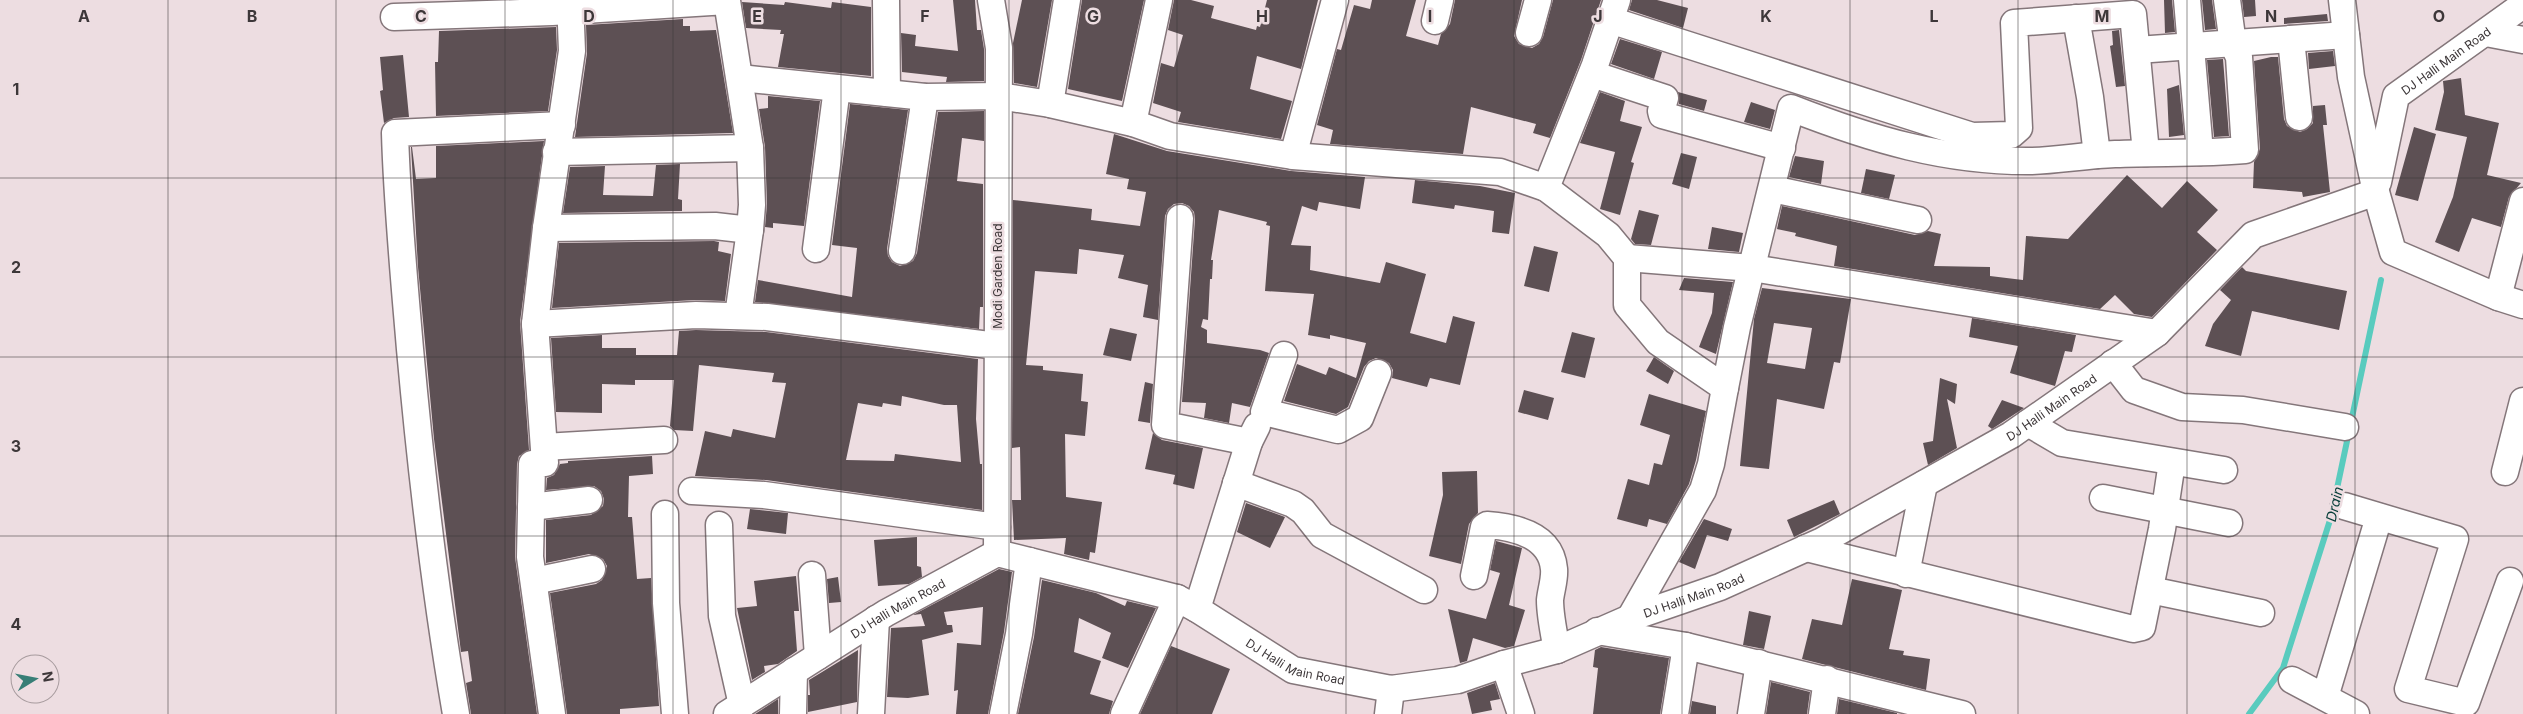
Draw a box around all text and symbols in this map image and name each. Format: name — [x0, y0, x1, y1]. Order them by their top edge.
text: A — [78, 6, 90, 26]
text: B — [247, 6, 257, 26]
text: C — [415, 6, 427, 26]
text: D — [583, 6, 595, 26]
text: E — [752, 6, 762, 26]
text: F — [920, 6, 930, 26]
text: G — [1087, 6, 1099, 26]
text: H — [1256, 6, 1268, 26]
text: I — [1428, 6, 1432, 26]
text: J — [1593, 6, 1603, 26]
text: K — [1760, 6, 1772, 26]
text: L — [1929, 6, 1939, 26]
text: M — [2095, 6, 2109, 26]
text: N — [2265, 6, 2277, 26]
text: O — [2433, 6, 2445, 26]
street label: DJ Halli Main Road — [2398, 23, 2493, 98]
text: 1 — [13, 79, 19, 99]
street label: Modi Garden Road — [990, 223, 1005, 329]
text: 2 — [11, 257, 21, 277]
street label: DJ Halli Main Road — [2004, 370, 2099, 444]
text: 3 — [11, 436, 21, 456]
water label: Drain — [2322, 485, 2346, 523]
street label: DJ Halli Main Road — [1641, 570, 1747, 620]
street label: DJ Halli Main Road — [848, 575, 948, 641]
text: 4 — [11, 614, 22, 634]
street label: DJ Halli Main Road — [1243, 635, 1346, 687]
north arrow — [10, 654, 60, 704]
text: N — [39, 670, 58, 683]

